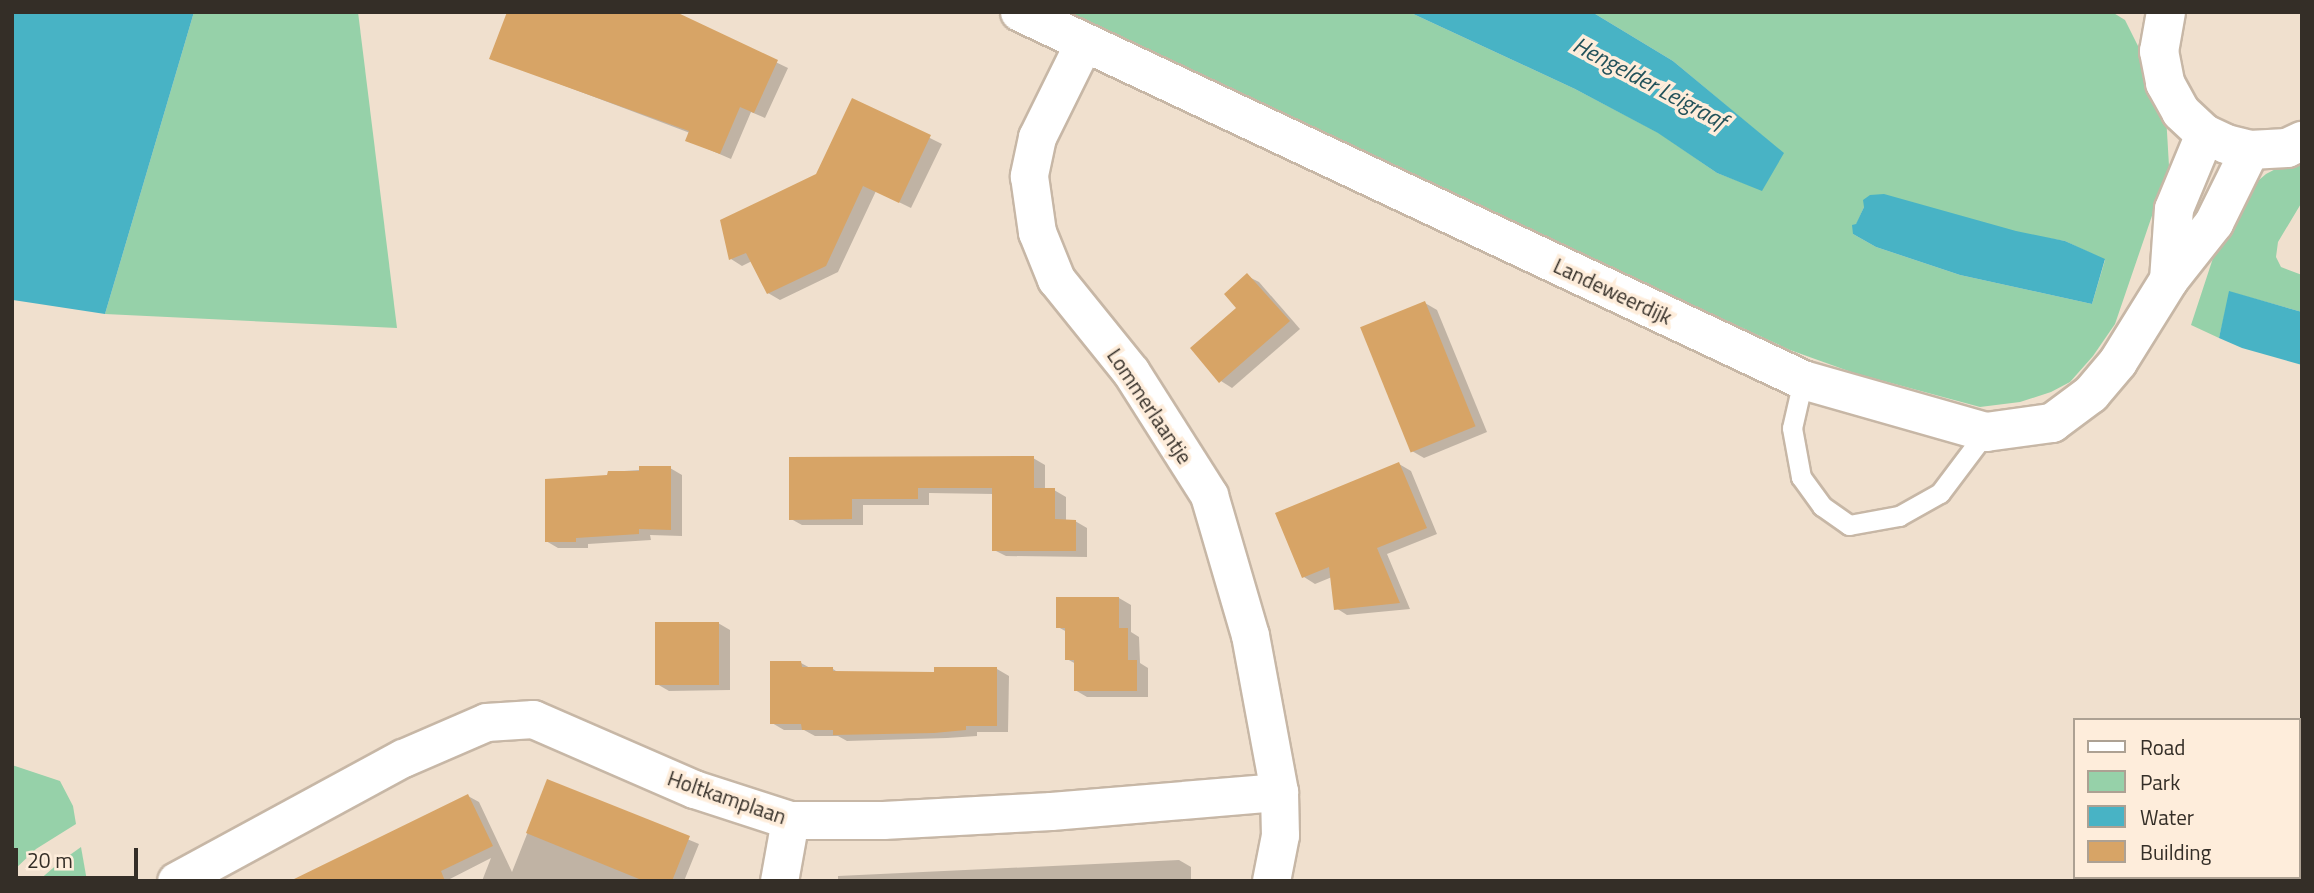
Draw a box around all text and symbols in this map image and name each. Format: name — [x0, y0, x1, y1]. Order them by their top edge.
water label: Hengelder Leigraaf — [1568, 31, 1732, 135]
street label: Landeweerdijk — [1550, 253, 1676, 329]
street label: Lommerlaantje — [1102, 344, 1198, 468]
legend — [2072, 718, 2300, 879]
text: Road — [2140, 731, 2185, 763]
street label: Holtkamplaan — [664, 765, 790, 829]
text: Park — [2140, 766, 2180, 798]
text: Water — [2140, 801, 2194, 833]
scale bar — [18, 834, 142, 878]
text: Building — [2140, 836, 2211, 868]
text: 20 m — [27, 844, 73, 876]

